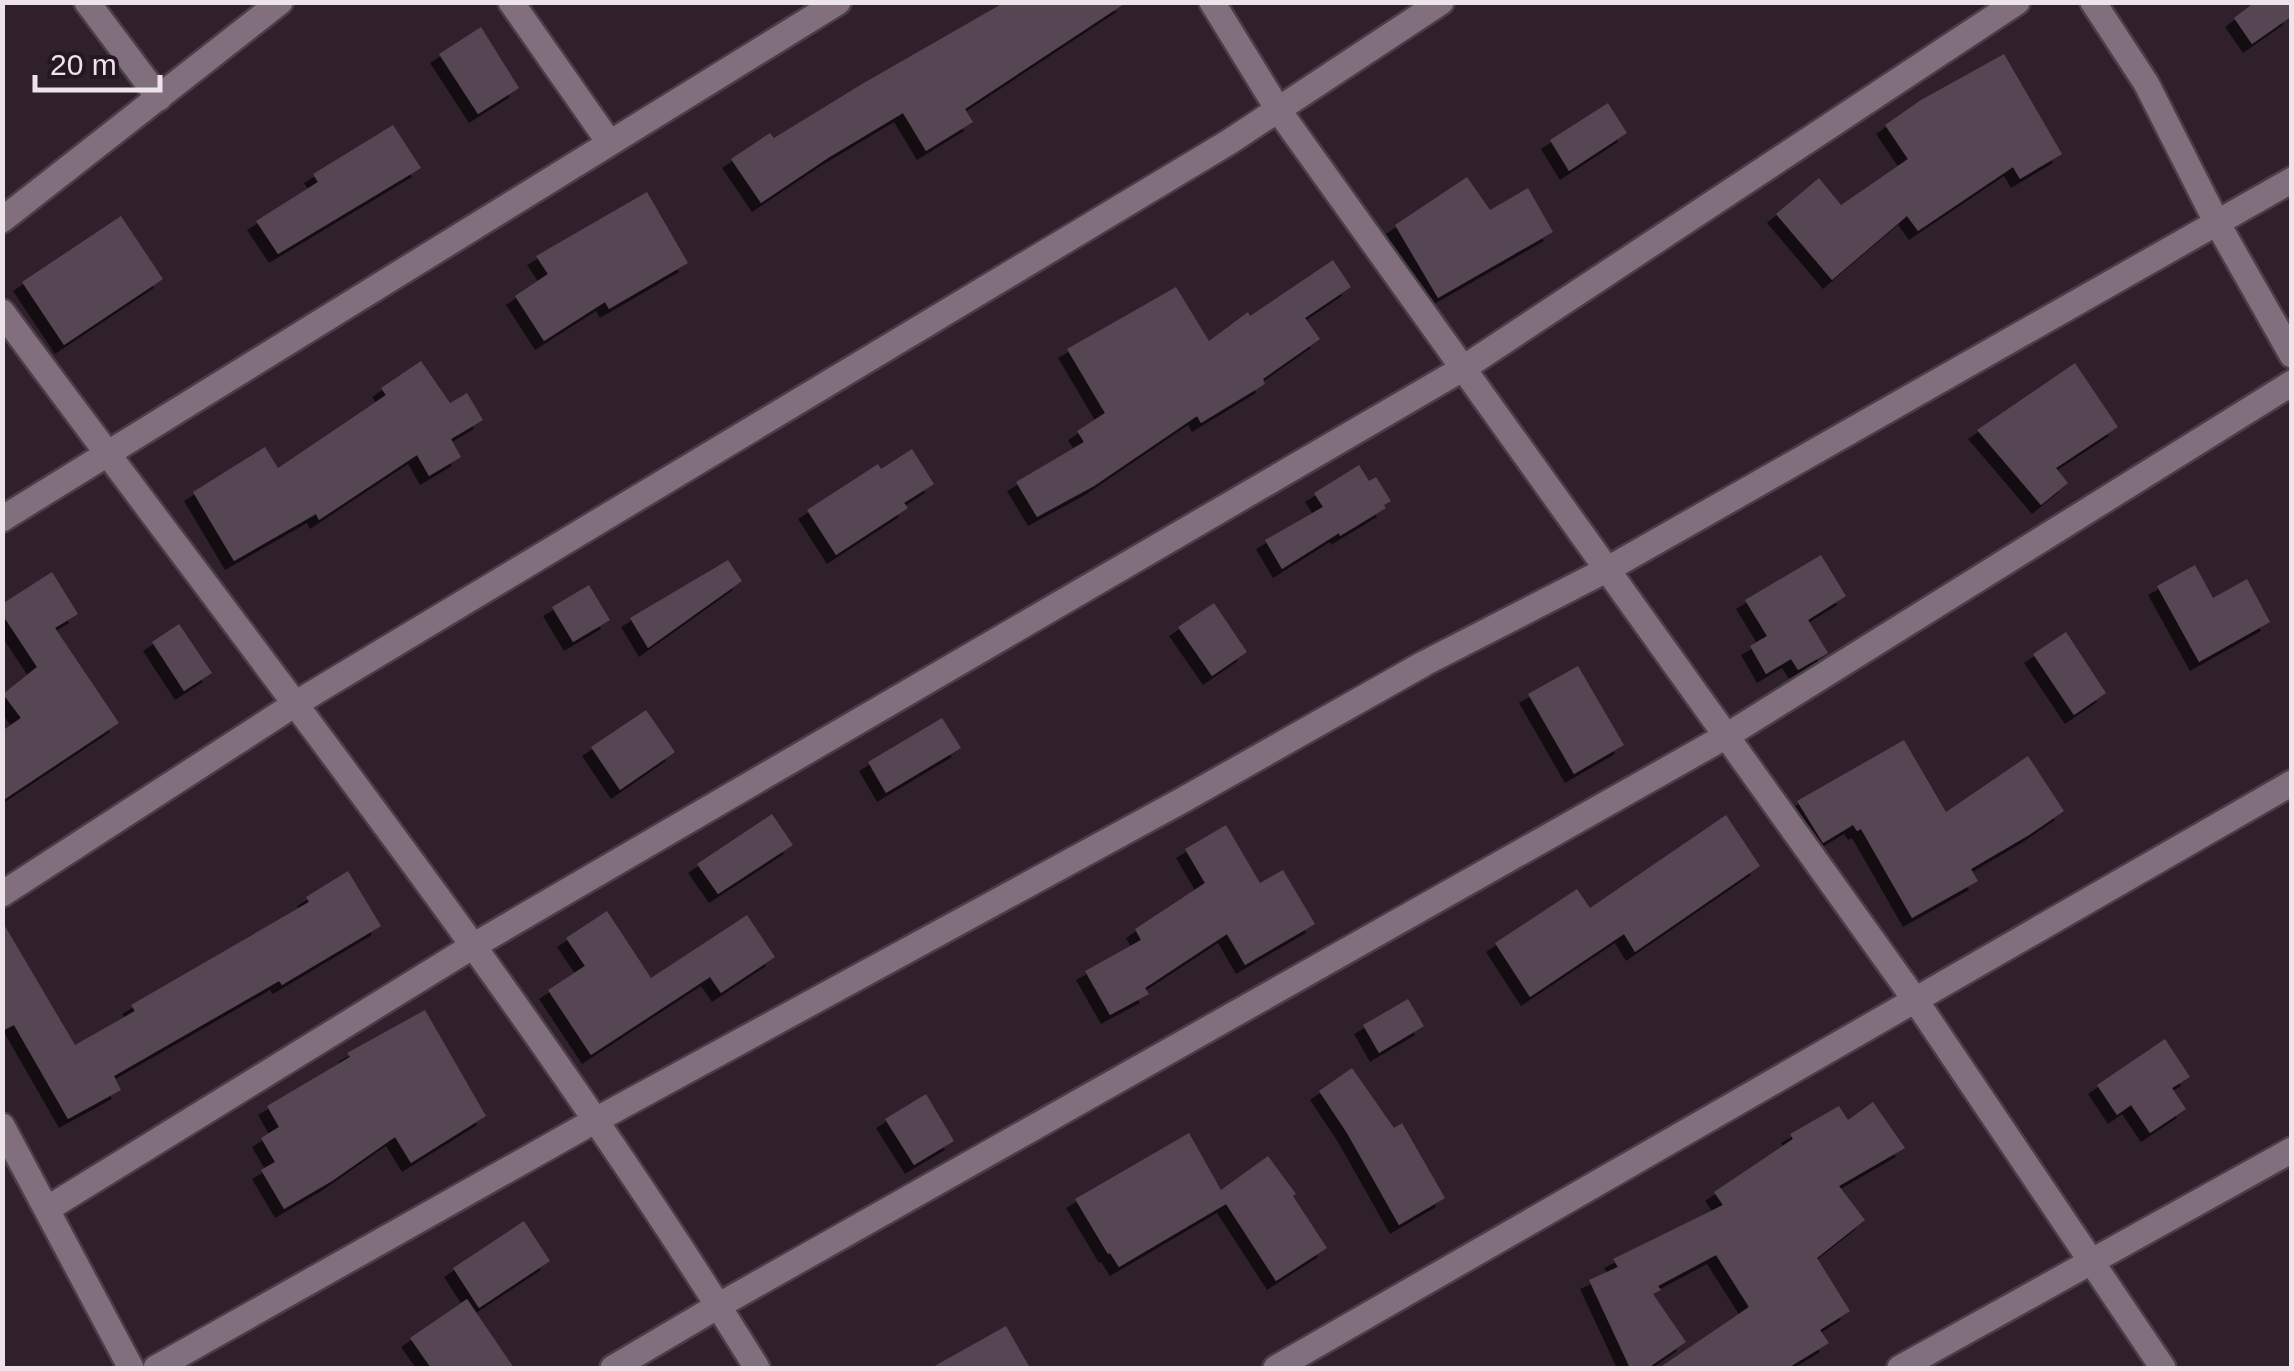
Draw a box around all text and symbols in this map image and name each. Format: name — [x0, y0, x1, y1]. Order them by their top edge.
scale bar — [35, 30, 160, 92]
text: 20 m — [50, 48, 117, 81]

